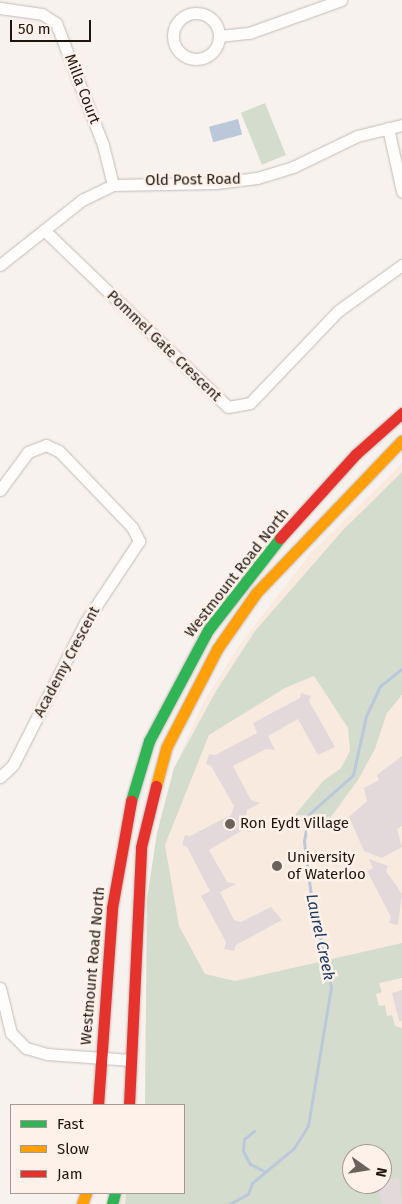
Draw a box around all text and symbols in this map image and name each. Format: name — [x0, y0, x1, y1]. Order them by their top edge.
scale bar — [12, 10, 94, 42]
text: 50 m — [18, 20, 51, 38]
street label: Milla Court — [60, 51, 104, 127]
street label: Old Post Road — [145, 170, 241, 190]
street label: Pommel Gate Crescent — [103, 287, 225, 405]
street label: Westmount Road North — [181, 505, 293, 641]
street label: Academy Crescent — [30, 603, 104, 721]
place label: Ron Eydt Village — [240, 815, 349, 833]
marker: Ron Eydt Village — [224, 818, 236, 830]
place label: University of Waterloo — [287, 848, 366, 883]
marker: University of Waterloo — [271, 860, 283, 872]
street label: Westmount Road North — [77, 886, 109, 1046]
water label: Laurel Creek — [301, 892, 339, 982]
legend — [10, 1104, 185, 1194]
text: Fast — [57, 1115, 84, 1133]
text: Slow — [57, 1140, 89, 1158]
north arrow — [342, 1144, 392, 1194]
text: Jam — [57, 1165, 83, 1183]
text: N — [372, 1166, 390, 1179]

